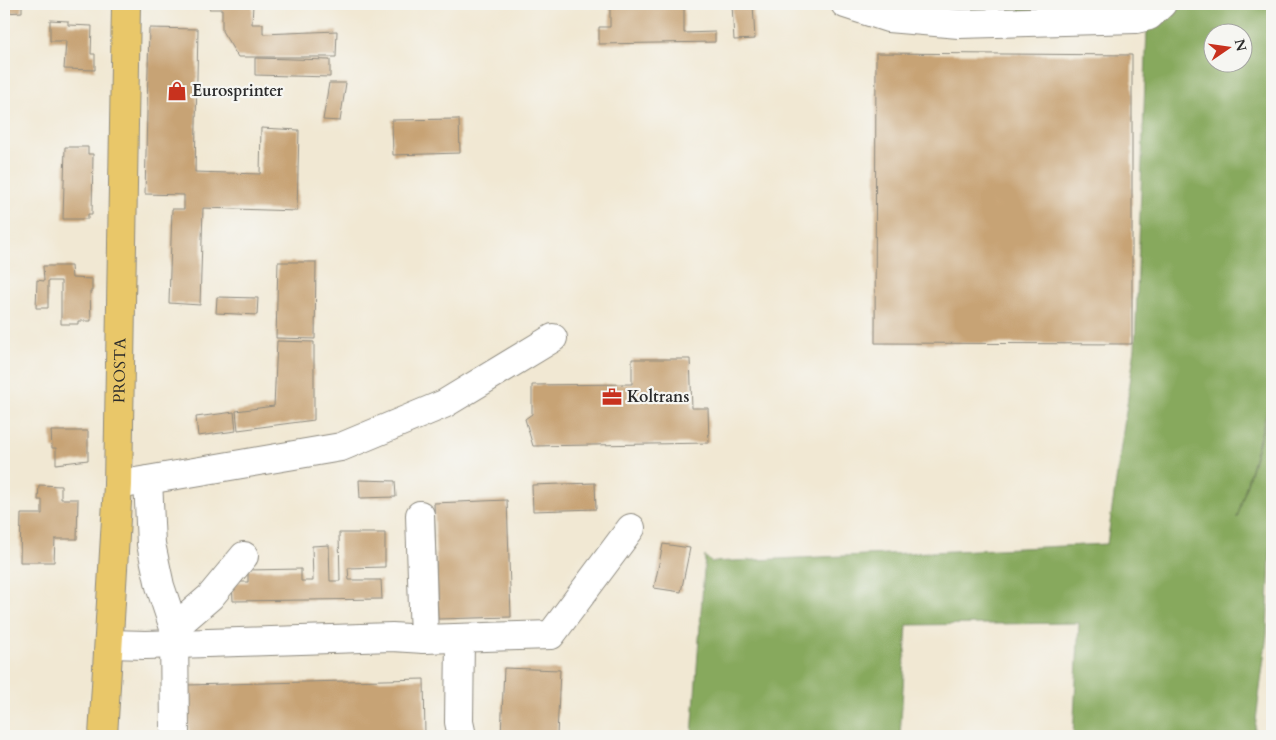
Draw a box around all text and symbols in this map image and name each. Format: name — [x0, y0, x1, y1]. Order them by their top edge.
north arrow — [1204, 22, 1254, 72]
text: N — [1230, 37, 1251, 53]
shop icon: Eurosprinter — [166, 80, 188, 102]
place label: Eurosprinter — [192, 80, 283, 102]
street label: PROSTA — [108, 337, 131, 403]
office icon: Koltrans — [601, 386, 623, 408]
place label: Koltrans — [627, 386, 689, 408]

